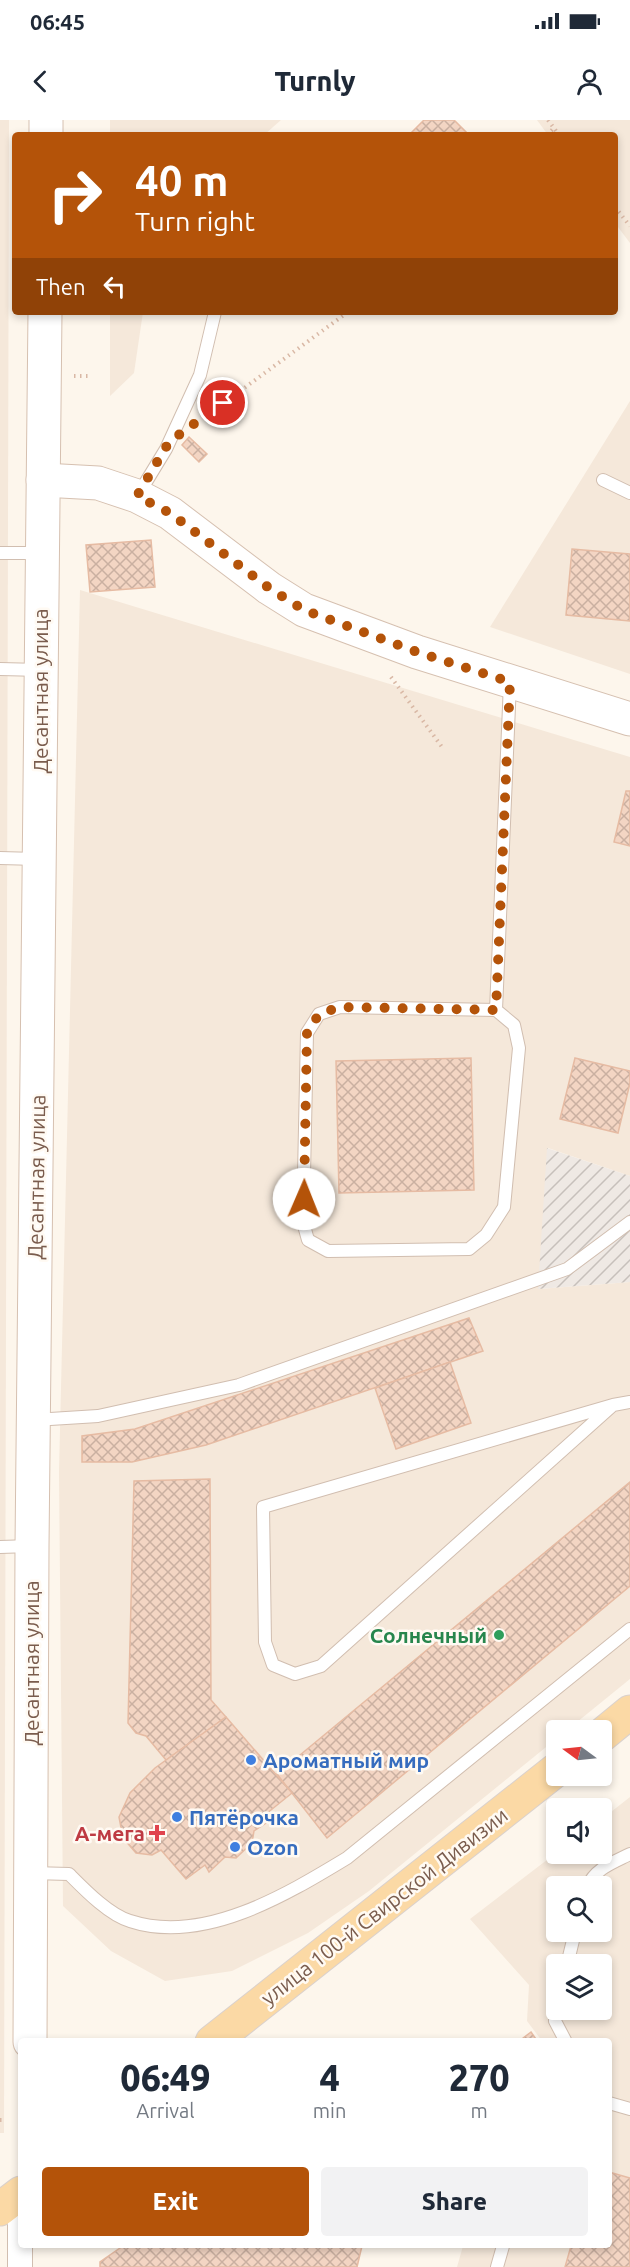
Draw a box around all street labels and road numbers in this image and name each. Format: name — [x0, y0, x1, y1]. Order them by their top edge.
street label: Десантная улица — [28, 608, 52, 774]
street label: Десантная улица — [23, 1094, 49, 1260]
street label: Десантная улица — [19, 1580, 43, 1746]
street label: улица 100-й Свирской Дивизии — [256, 1802, 512, 2010]

